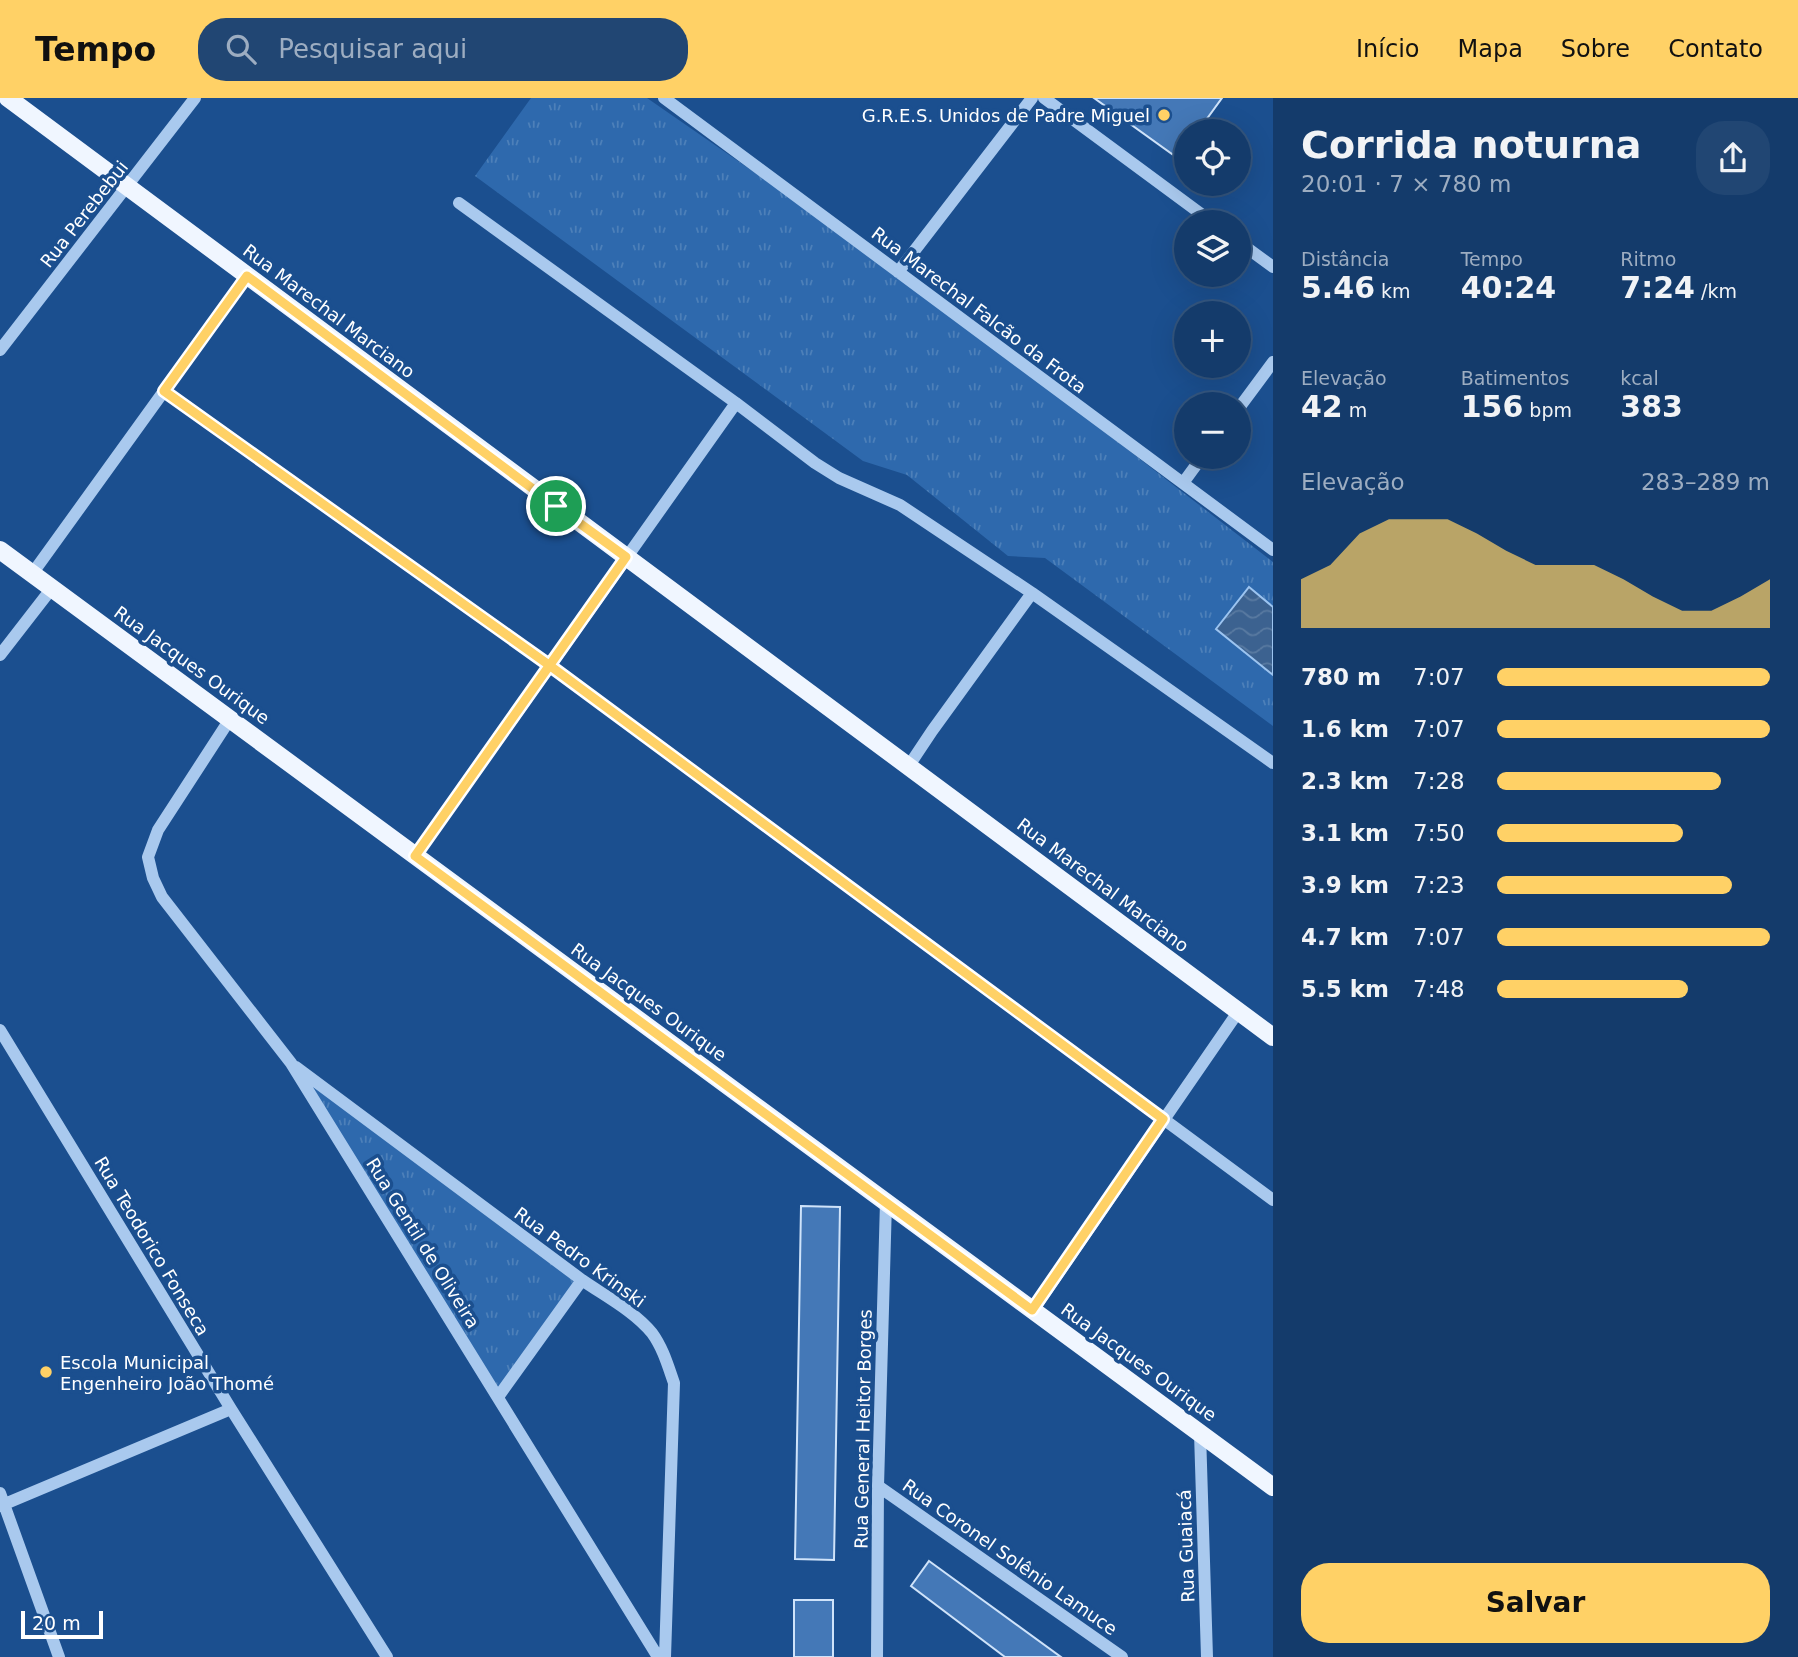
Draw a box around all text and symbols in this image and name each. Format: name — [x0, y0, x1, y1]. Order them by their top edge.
search box — [198, 18, 688, 81]
text: Tempo — [35, 30, 156, 69]
icon: search — [222, 30, 260, 68]
text: Pesquisar aqui — [278, 34, 467, 64]
text: Início — [1356, 35, 1420, 63]
text: Mapa — [1458, 35, 1523, 63]
text: Sobre — [1561, 35, 1630, 63]
text: Contato — [1668, 35, 1763, 63]
place label: G.R.E.S. Unidos de Padre Miguel — [862, 105, 1150, 126]
marker: G.R.E.S. Unidos de Padre Miguel — [1156, 107, 1172, 123]
map controls — [1174, 119, 1251, 469]
button: locate — [1174, 119, 1251, 196]
button: share — [1696, 121, 1770, 195]
text: Corrida noturna — [1301, 123, 1641, 167]
street label: Rua Perebebui — [36, 156, 132, 272]
text: 20:01 · 7 × 780 m — [1301, 171, 1511, 197]
button: layers — [1174, 210, 1251, 287]
street label: Rua Marechal Falcão da Frota — [868, 222, 1090, 398]
street label: Rua Marechal Marciano — [239, 240, 419, 382]
text: Distância — [1301, 248, 1389, 270]
text: Tempo — [1461, 248, 1523, 270]
text: Ritmo — [1620, 248, 1676, 270]
text: 5.46 — [1301, 270, 1375, 305]
text: 40:24 — [1461, 270, 1556, 305]
text: 7:24 — [1620, 270, 1695, 305]
text: km — [1375, 280, 1411, 302]
text: /km — [1695, 280, 1737, 302]
button: + — [1174, 301, 1251, 378]
text: Elevação — [1301, 367, 1387, 389]
text: Batimentos — [1461, 367, 1569, 389]
text: kcal — [1620, 367, 1659, 389]
text: 42 — [1301, 389, 1343, 424]
text: 156 — [1461, 389, 1523, 424]
text: 383 — [1620, 389, 1683, 424]
button: − — [1174, 392, 1251, 469]
text: m — [1343, 399, 1367, 421]
text: bpm — [1523, 399, 1572, 421]
text: Elevação — [1301, 469, 1405, 495]
text: 283–289 m — [1641, 469, 1770, 495]
pin — [526, 476, 586, 536]
icon: arrive — [537, 487, 575, 525]
street label: Rua Jacques Ourique — [110, 602, 274, 728]
text: 780 m — [1301, 664, 1381, 690]
text: 7:07 — [1413, 664, 1465, 690]
text: 1.6 km — [1301, 716, 1389, 742]
text: 7:07 — [1413, 716, 1465, 742]
text: 2.3 km — [1301, 768, 1389, 794]
text: 7:28 — [1413, 768, 1465, 794]
street label: Rua Marechal Marciano — [1013, 814, 1193, 956]
text: 3.1 km — [1301, 820, 1389, 846]
text: 7:50 — [1413, 820, 1465, 846]
text: 3.9 km — [1301, 872, 1389, 898]
text: 7:23 — [1413, 872, 1465, 898]
text: 4.7 km — [1301, 924, 1389, 950]
text: 7:07 — [1413, 924, 1465, 950]
street label: Rua Jacques Ourique — [567, 939, 731, 1065]
text: 5.5 km — [1301, 976, 1389, 1002]
text: 7:48 — [1413, 976, 1465, 1002]
street label: Rua Teodorico Fonseca — [90, 1153, 214, 1339]
street label: Rua Gentil de Oliveira — [362, 1154, 484, 1332]
street label: Rua Pedro Krinski — [510, 1202, 650, 1312]
street label: Rua Jacques Ourique — [1057, 1299, 1221, 1425]
street label: Rua General Heitor Borges — [850, 1309, 876, 1549]
place label: Escola Municipal Engenheiro João Thomé — [60, 1352, 274, 1394]
marker: Escola Municipal Engenheiro João Thomé — [38, 1364, 54, 1380]
street label: Rua Coronel Solênio Lamuce — [899, 1475, 1121, 1639]
street label: Rua Guaiacá — [1174, 1489, 1198, 1603]
button: Salvar — [1301, 1563, 1770, 1643]
scale bar — [21, 1608, 103, 1640]
text: 20 m — [32, 1612, 81, 1634]

